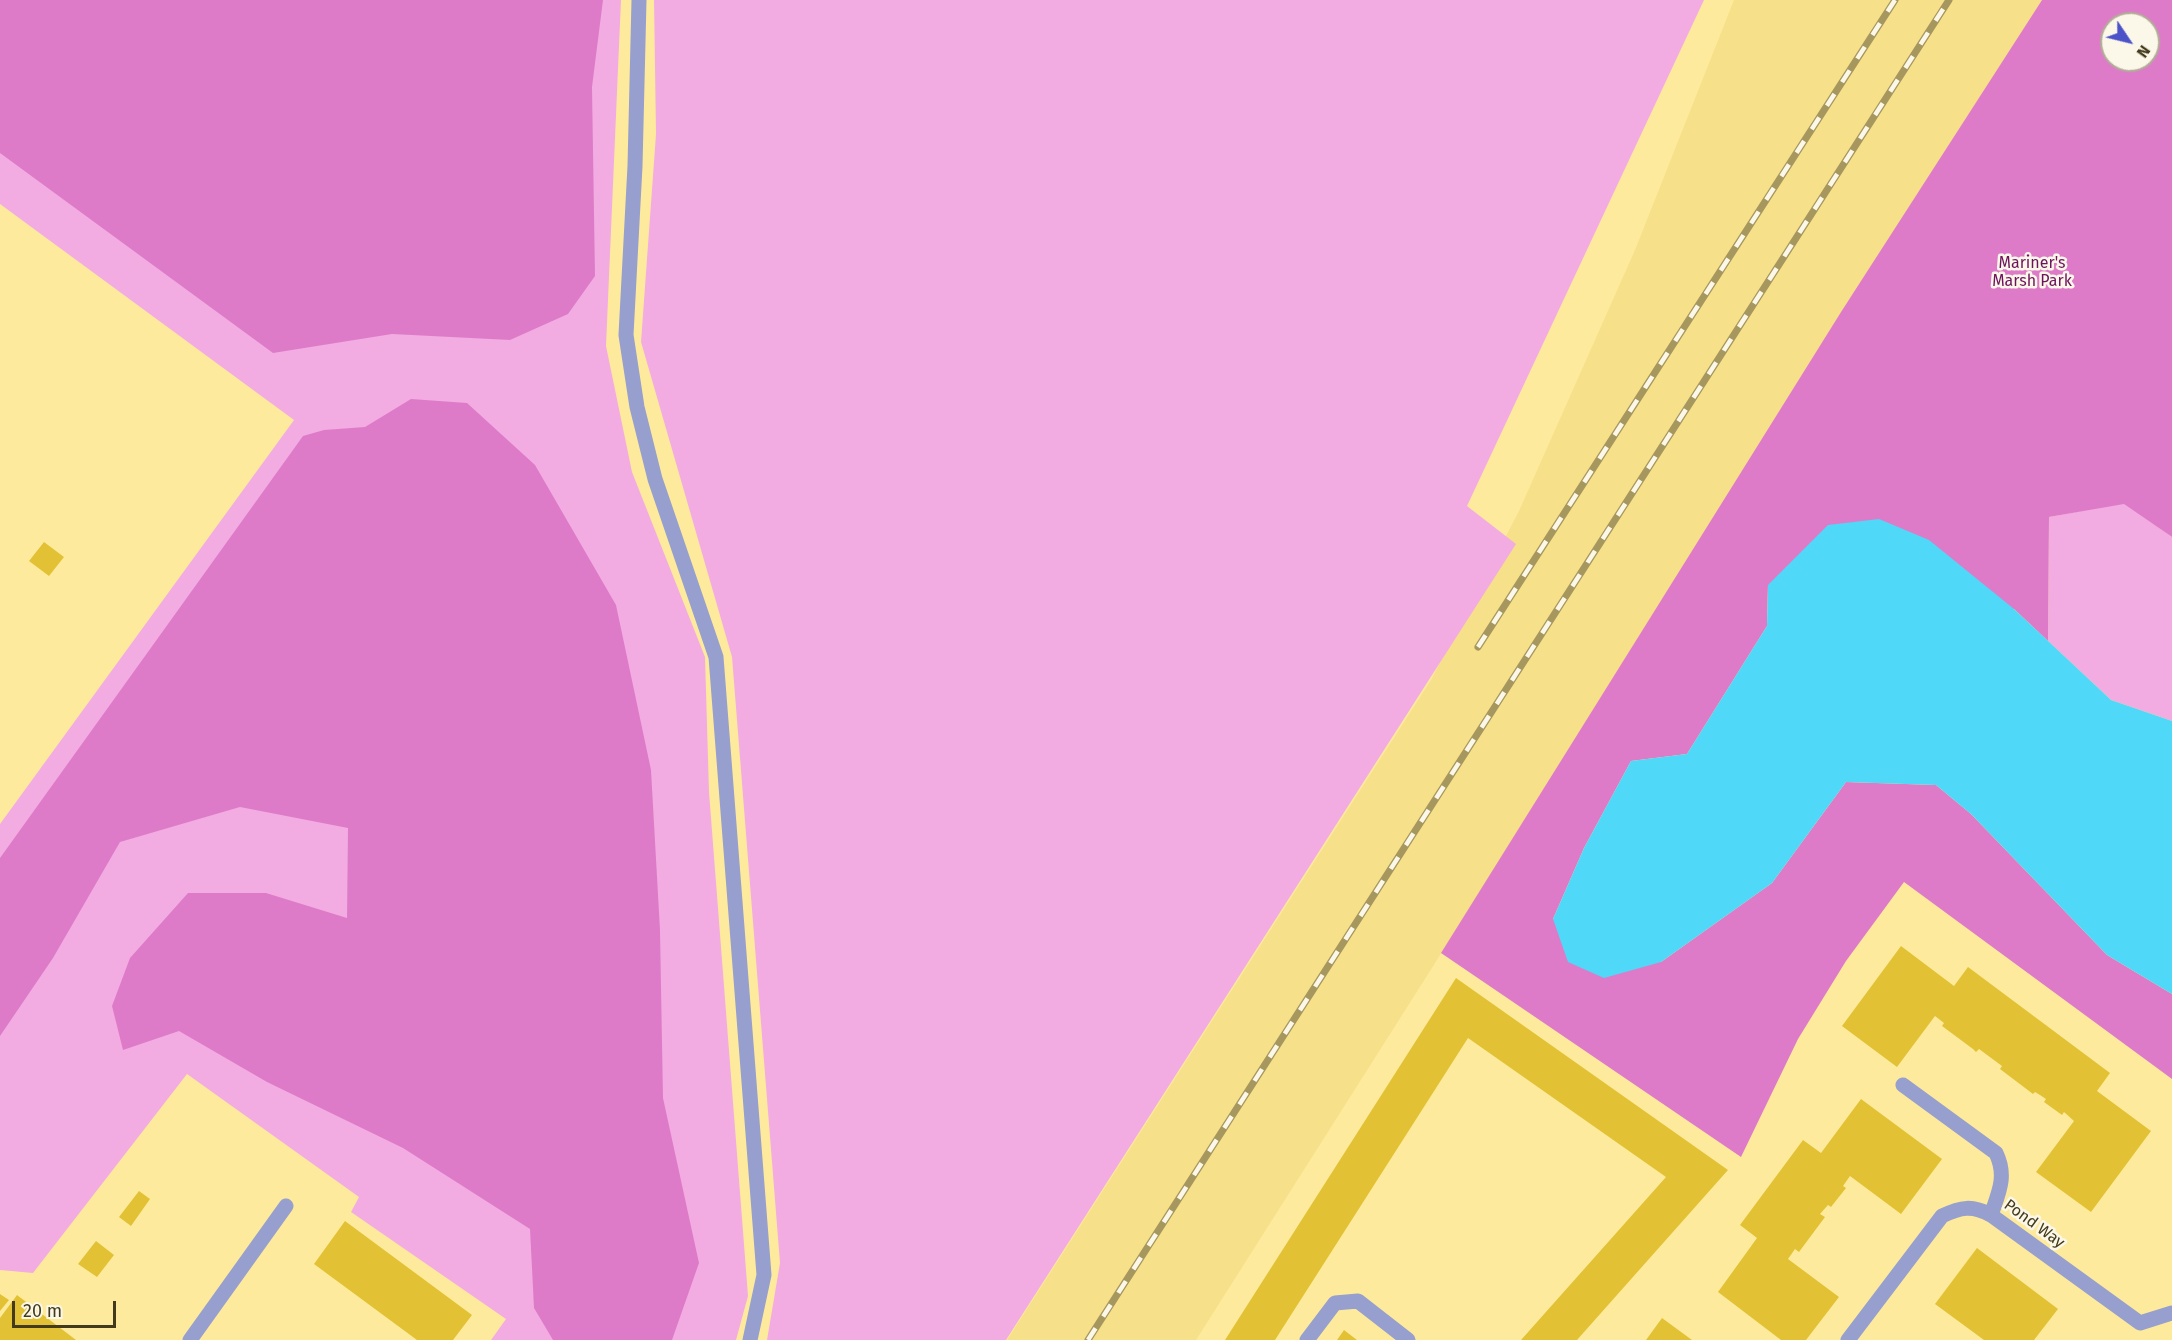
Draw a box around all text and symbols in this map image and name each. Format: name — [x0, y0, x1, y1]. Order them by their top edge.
north arrow — [2100, 12, 2160, 72]
text: N — [2133, 42, 2154, 61]
park label: Mariner's Marsh Park — [1992, 254, 2072, 292]
street label: Pond Way — [2000, 1196, 2068, 1252]
scale bar — [15, 1289, 118, 1327]
text: 20 m — [23, 1300, 62, 1322]

